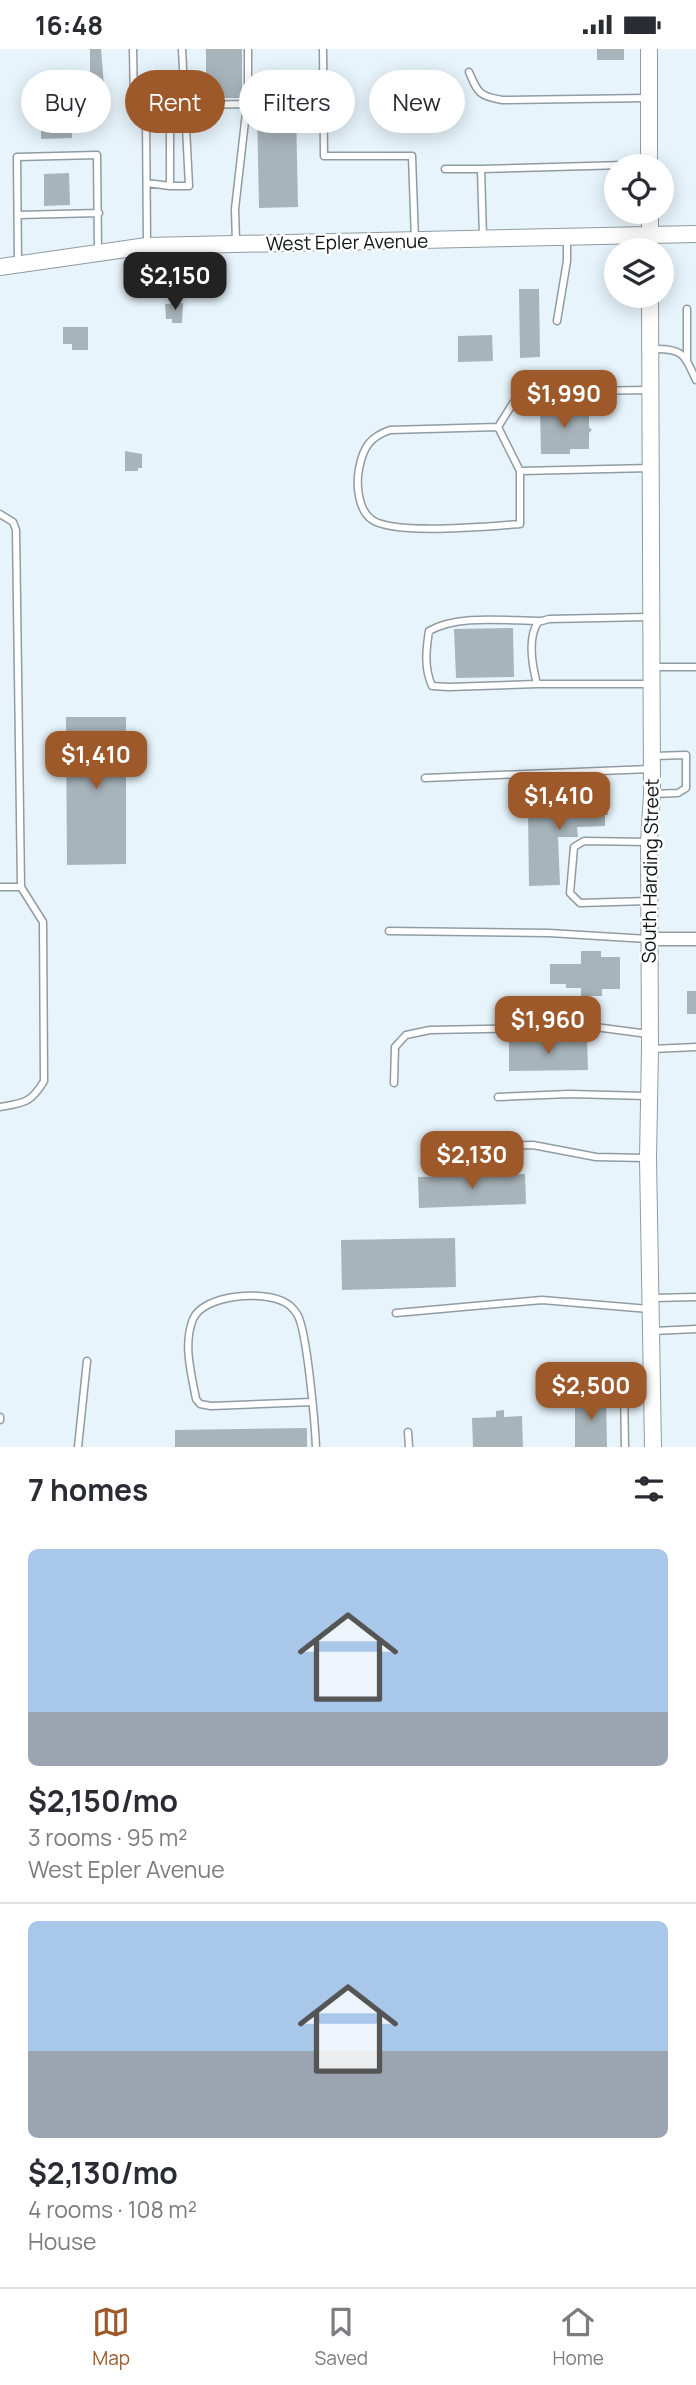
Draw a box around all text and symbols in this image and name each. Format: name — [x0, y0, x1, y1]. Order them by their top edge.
text: 16:48 — [35, 7, 103, 43]
chip: Buy — [21, 70, 111, 133]
chip: Rent — [125, 70, 225, 133]
chip: Filters — [239, 70, 355, 133]
chip: New — [369, 70, 465, 133]
map controls — [604, 154, 674, 308]
button: locate — [604, 154, 674, 224]
street label: West Epler Avenue — [266, 228, 428, 256]
button: layers — [604, 238, 674, 308]
pin: $2,150 — [118, 253, 232, 312]
text: $2,150 — [139, 259, 211, 291]
pin: $1,990 — [507, 371, 621, 430]
text: $1,990 — [527, 377, 601, 409]
pin: $1,410 — [39, 731, 153, 791]
text: $1,410 — [61, 738, 131, 770]
pin: $1,410 — [502, 773, 616, 832]
street label: South Harding Street — [635, 778, 665, 964]
text: $1,410 — [524, 779, 594, 811]
pin: $1,960 — [491, 997, 605, 1056]
text: $1,960 — [511, 1003, 585, 1035]
pin: $2,130 — [415, 1131, 529, 1191]
text: $2,130 — [437, 1138, 507, 1170]
pin: $2,500 — [534, 1363, 648, 1422]
text: $2,500 — [552, 1369, 630, 1401]
text: 7 homes — [28, 1469, 148, 1510]
icon: filters — [630, 1470, 668, 1508]
icon: home — [285, 1594, 411, 1720]
text: $2,150/mo — [28, 1780, 178, 1821]
text: 3 rooms · 95 m² — [28, 1821, 187, 1853]
text: West Epler Avenue — [28, 1853, 225, 1885]
icon: home — [285, 1966, 411, 2092]
text: $2,130/mo — [28, 2152, 178, 2193]
text: 4 rooms · 108 m² — [28, 2193, 197, 2225]
text: House — [28, 2225, 97, 2257]
tab: Map — [92, 2303, 130, 2371]
tab: Saved — [315, 2303, 368, 2371]
tab: Home — [552, 2303, 604, 2371]

